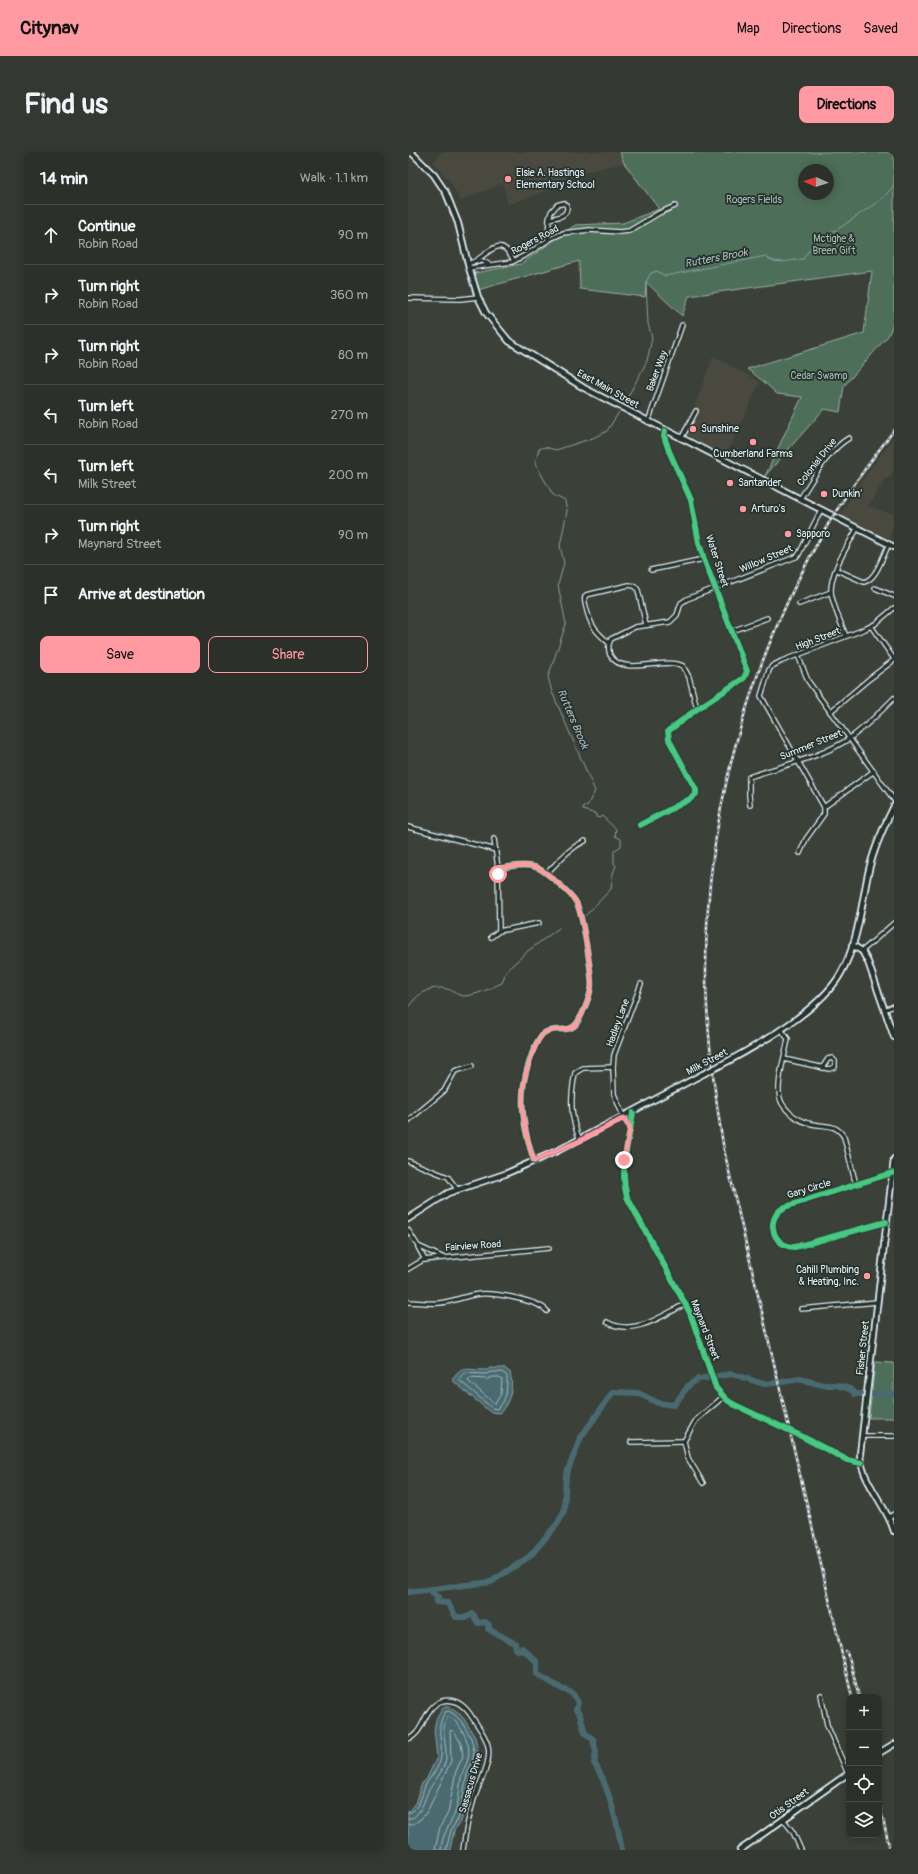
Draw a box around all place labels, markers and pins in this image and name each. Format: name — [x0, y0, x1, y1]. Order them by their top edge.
place label: Elsie A. Hastings Elementary School — [516, 167, 595, 191]
marker: Elsie A. Hastings Elementary School — [503, 174, 513, 184]
place label: Sunshine — [701, 423, 739, 435]
marker: Sunshine — [688, 424, 698, 434]
marker: Cumberland Farms — [748, 437, 758, 447]
place label: Cumberland Farms — [713, 448, 793, 460]
place label: Santander — [738, 477, 782, 489]
marker: Santander — [725, 478, 735, 488]
place label: Dunkin' — [832, 488, 862, 500]
marker: Dunkin' — [819, 489, 829, 499]
place label: Arturo's — [751, 503, 786, 515]
marker: Arturo's — [738, 504, 748, 514]
place label: Sapporo — [796, 528, 831, 540]
marker: Sapporo — [783, 529, 793, 539]
place label: Cahill Plumbing & Heating, Inc. — [796, 1264, 859, 1288]
marker: Cahill Plumbing & Heating, Inc. — [862, 1271, 872, 1281]

